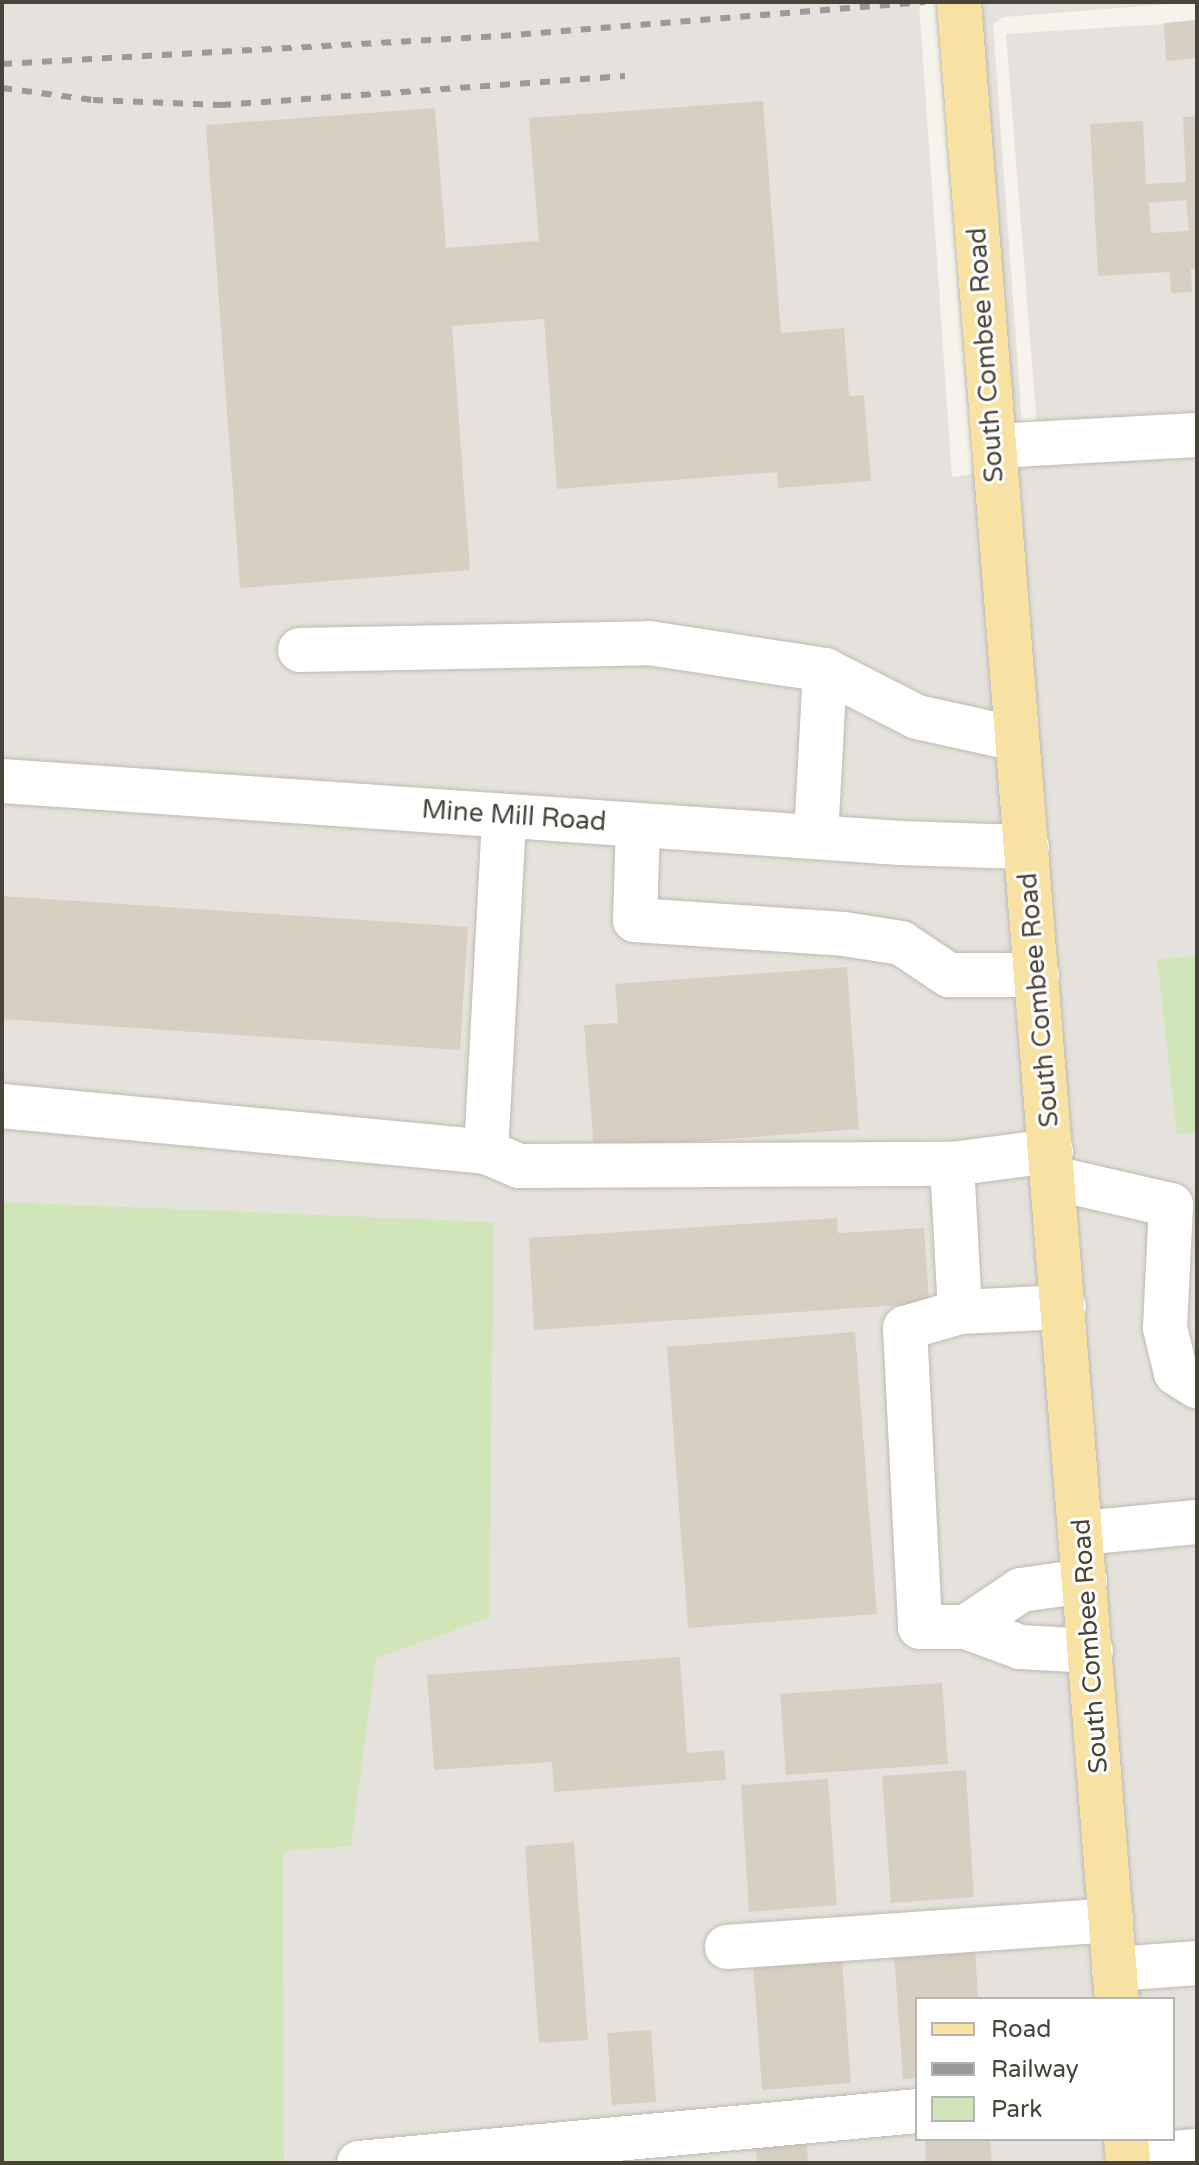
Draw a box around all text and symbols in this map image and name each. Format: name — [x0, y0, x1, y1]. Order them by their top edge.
street label: South Combee Road — [962, 226, 1010, 484]
street label: Mine Mill Road — [421, 794, 607, 838]
street label: South Combee Road — [1012, 871, 1066, 1129]
street label: South Combee Road — [1066, 1517, 1114, 1775]
legend — [915, 1997, 1175, 2141]
text: Road — [991, 2015, 1051, 2044]
text: Railway — [991, 2055, 1079, 2084]
text: Park — [991, 2095, 1042, 2124]

